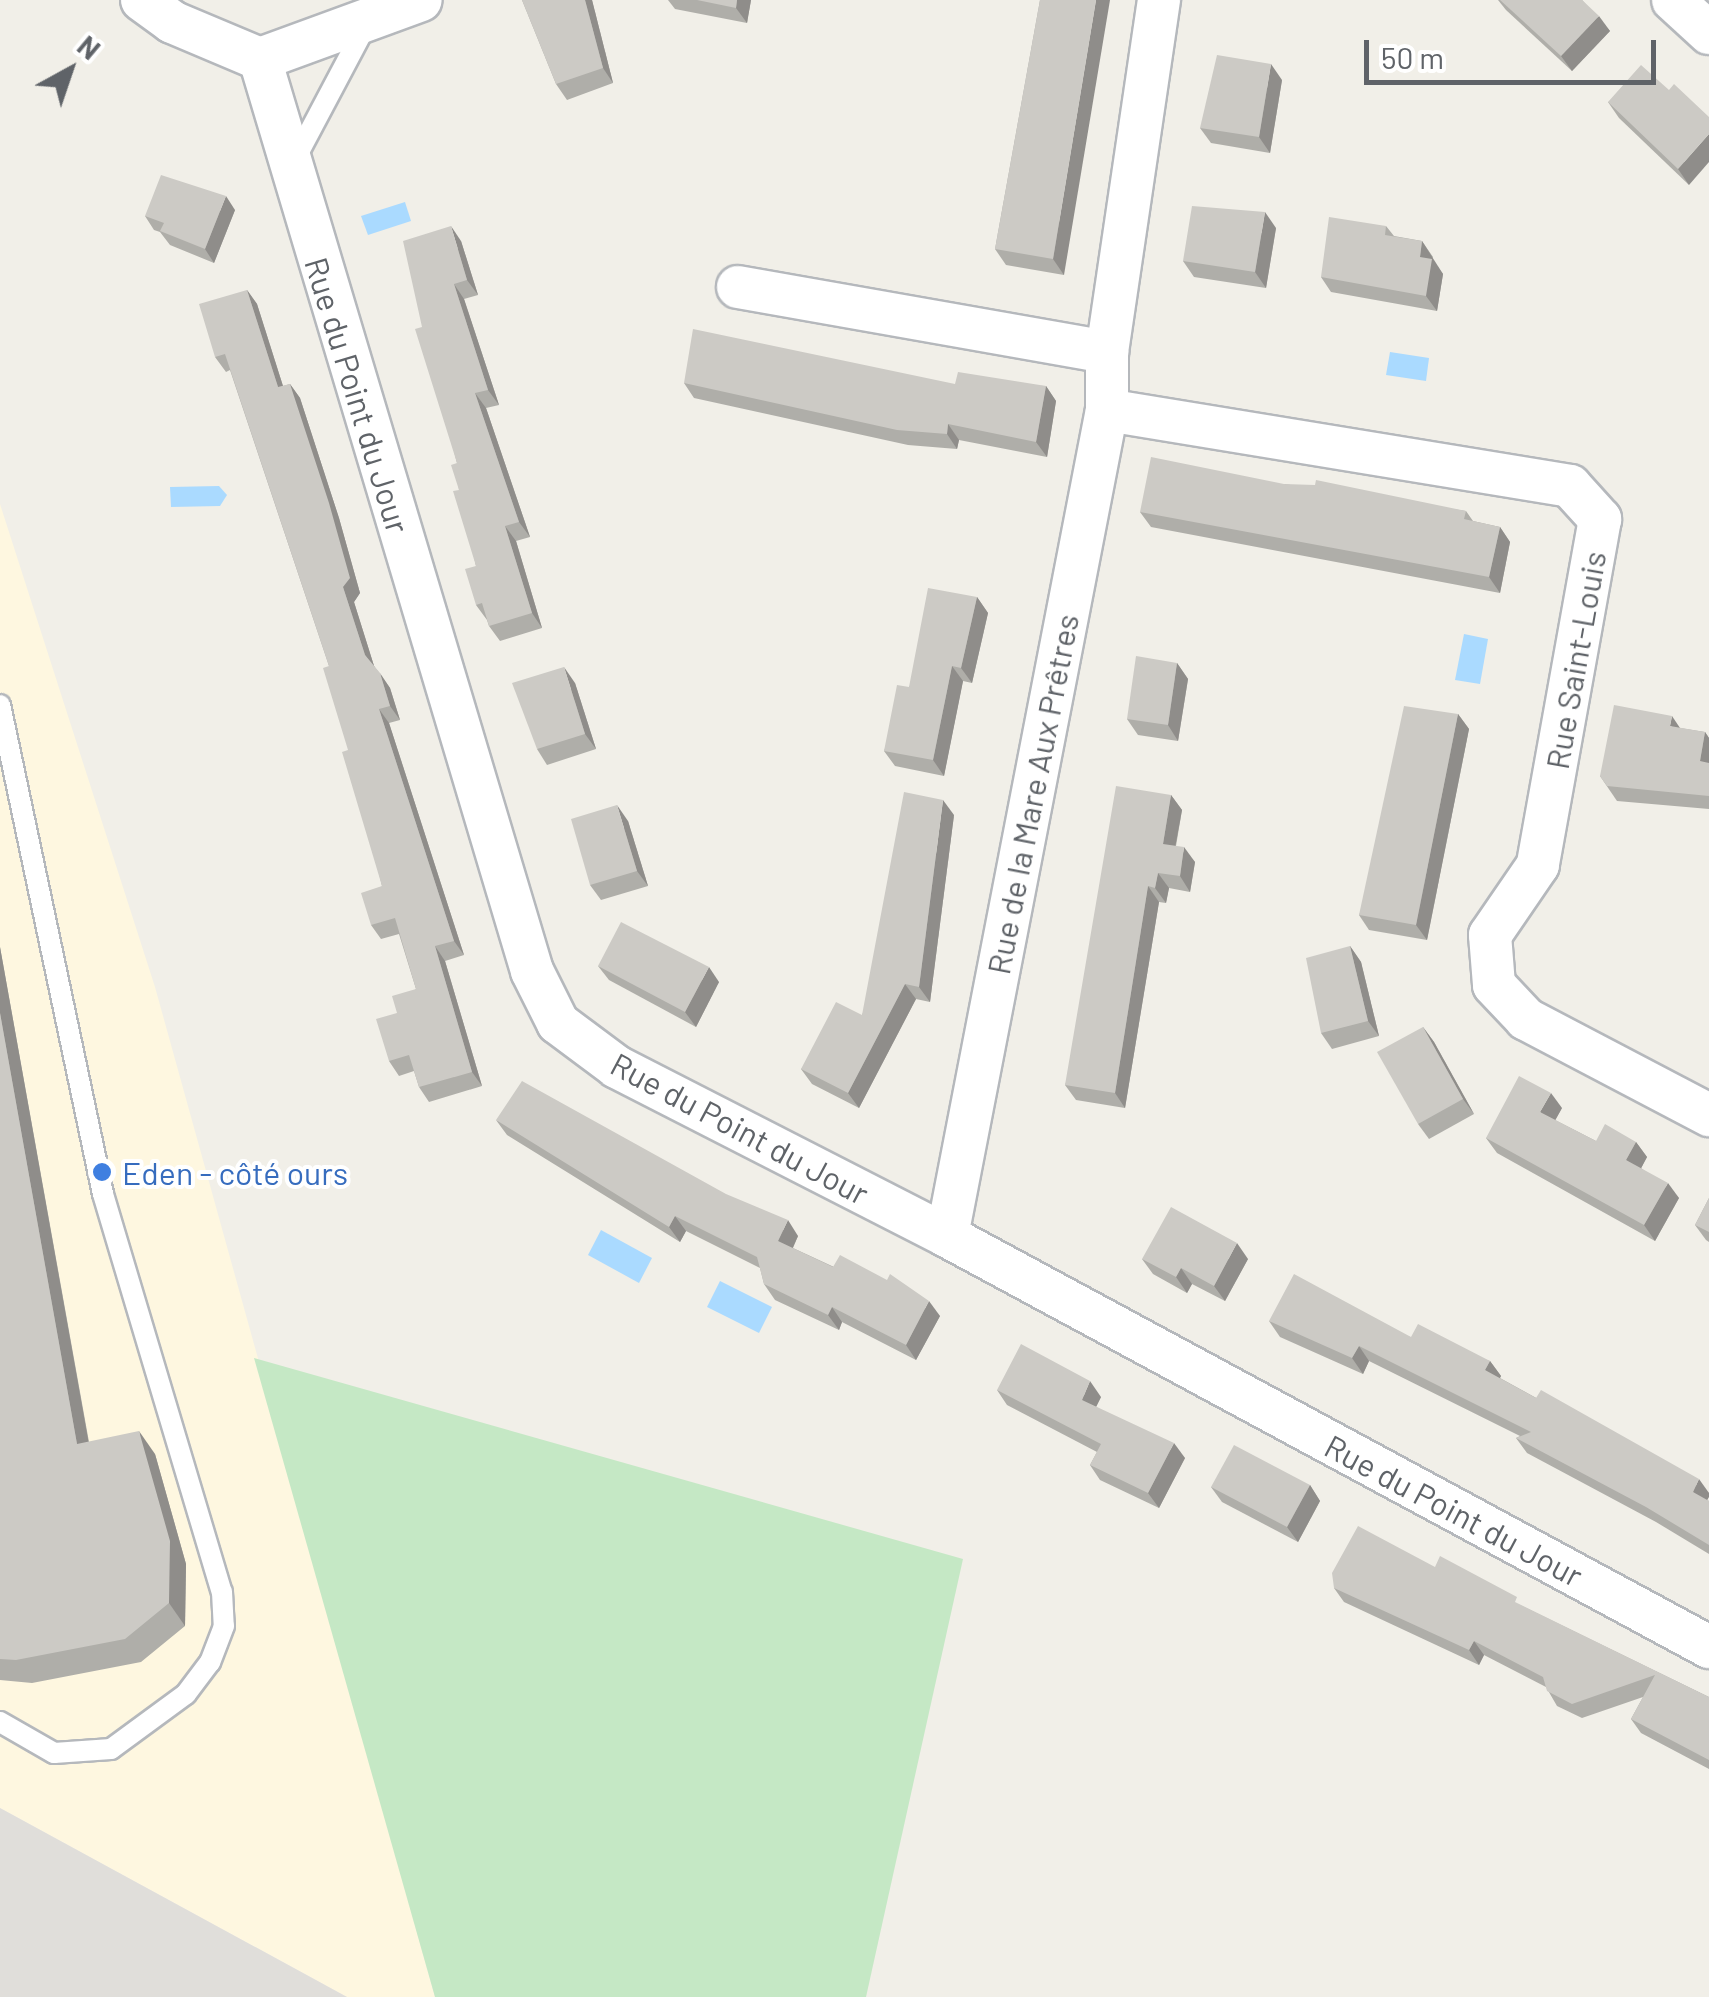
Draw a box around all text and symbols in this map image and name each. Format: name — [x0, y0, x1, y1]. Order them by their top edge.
north arrow — [20, 20, 120, 120]
scale bar — [1369, 20, 1662, 82]
text: N — [71, 28, 107, 66]
text: 50 m — [1381, 39, 1444, 75]
street label: Rue du Point du Jour — [298, 253, 418, 537]
street label: Rue Saint-Louis — [1537, 548, 1613, 772]
street label: Rue de la Mare Aux Prêtres — [978, 611, 1086, 977]
street label: Rue du Point du Jour — [605, 1044, 875, 1212]
place label: Eden - côté ours — [122, 1153, 348, 1191]
marker: Eden - côté ours — [91, 1161, 113, 1183]
street label: Rue du Point du Jour — [1319, 1426, 1589, 1594]

